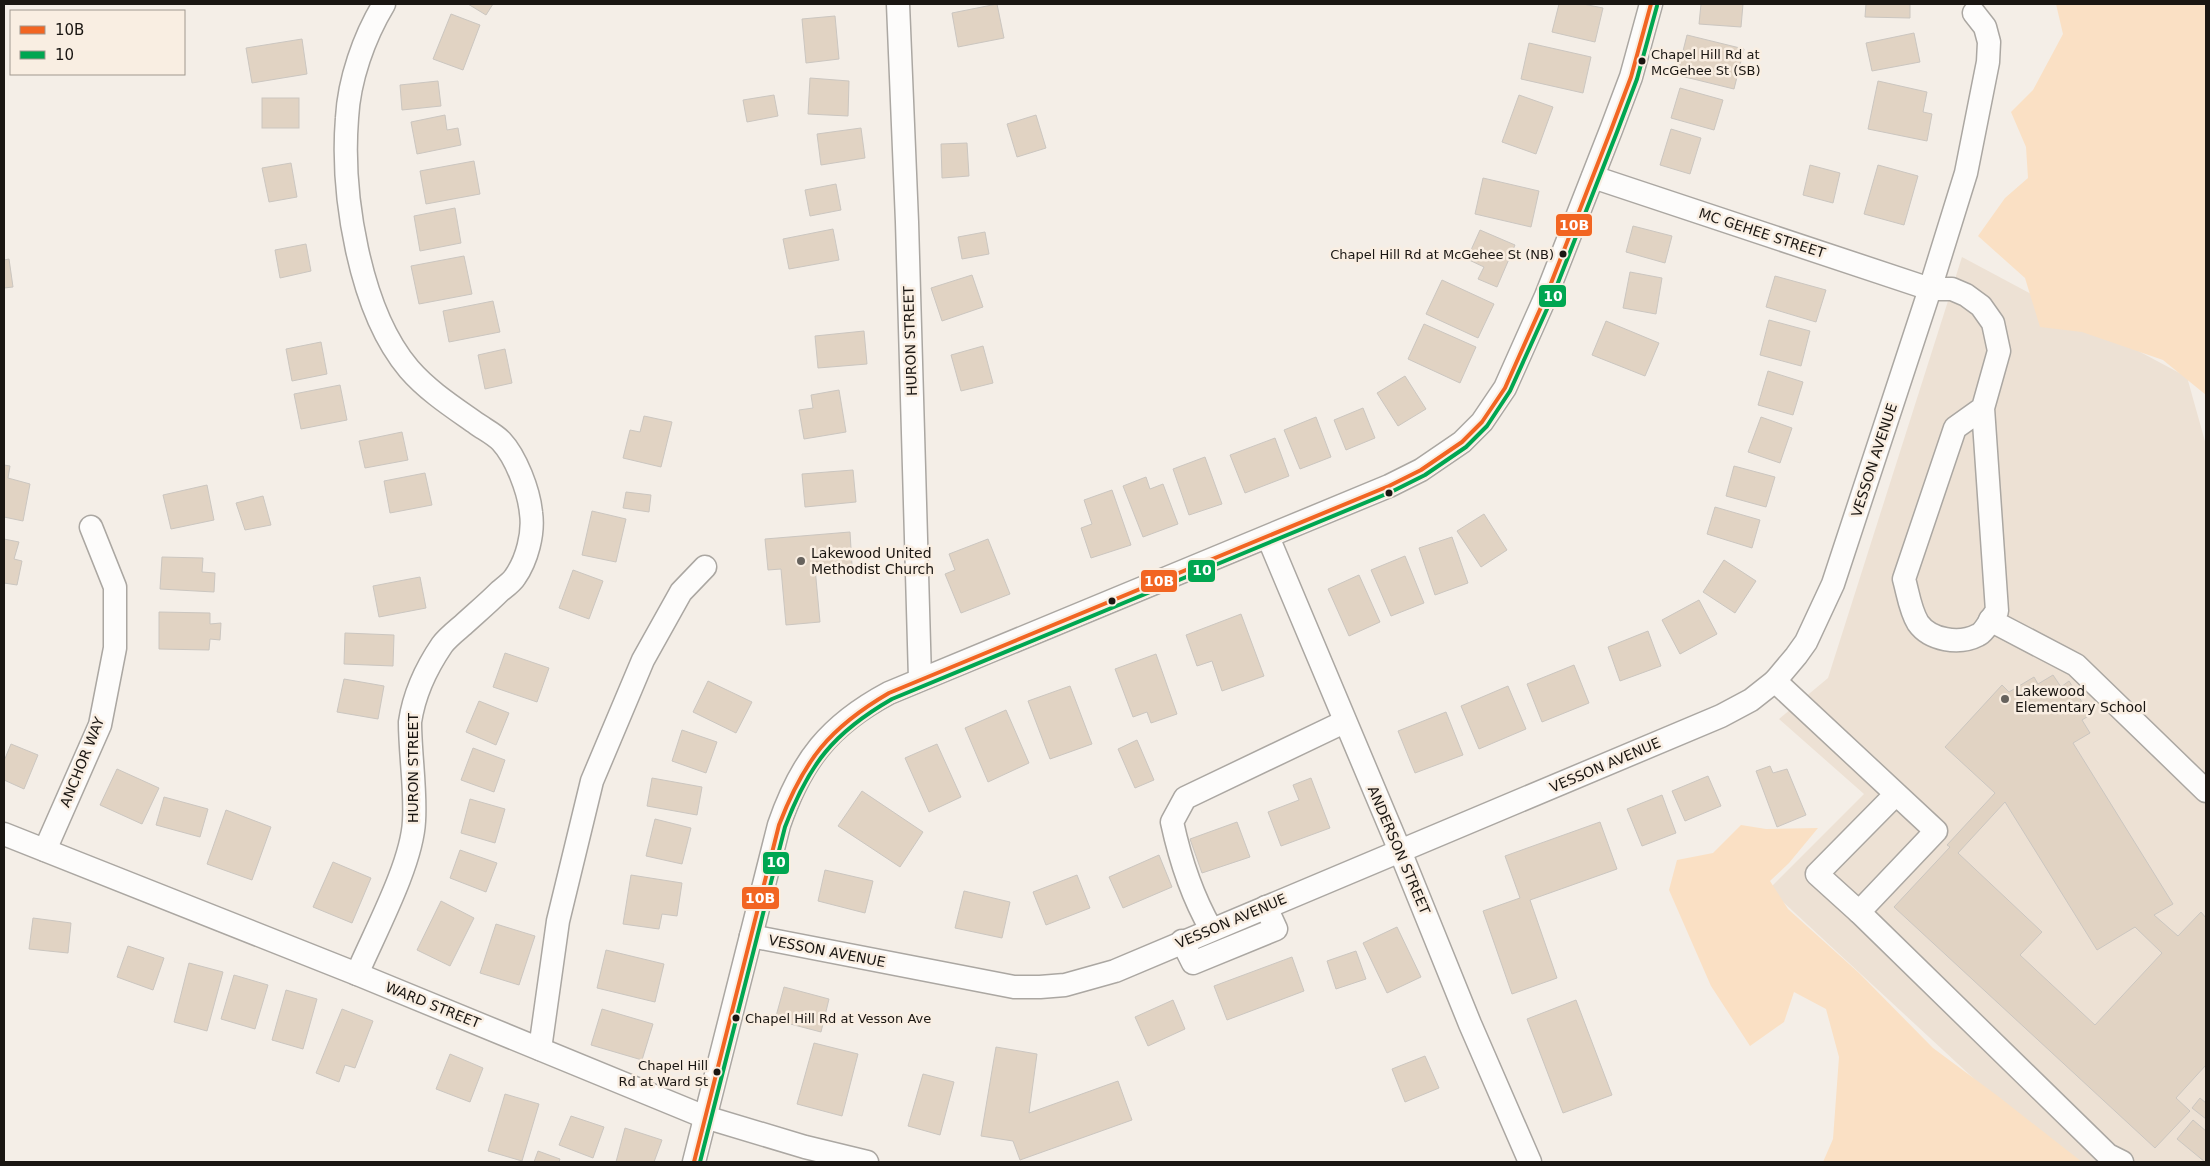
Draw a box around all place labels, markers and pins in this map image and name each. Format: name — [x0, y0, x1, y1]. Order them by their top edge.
place label: Chapel Hill Rd at McGehee St (SB) — [1651, 47, 1761, 78]
marker: Chapel Hill Rd at McGehee St (SB) — [1637, 56, 1647, 66]
place label: Chapel Hill Rd at McGehee St (NB) — [1330, 247, 1554, 262]
marker: Chapel Hill Rd at McGehee St (NB) — [1558, 249, 1568, 259]
unlabelled marker — [1384, 488, 1394, 498]
place label: Lakewood United Methodist Church — [811, 545, 934, 577]
marker: Lakewood United Methodist Church — [795, 555, 807, 567]
unlabelled marker — [1107, 596, 1117, 606]
place label: Lakewood Elementary School — [2015, 683, 2147, 715]
marker: Lakewood Elementary School — [1999, 693, 2011, 705]
place label: Chapel Hill Rd at Vesson Ave — [745, 1011, 931, 1026]
marker: Chapel Hill Rd at Vesson Ave — [731, 1013, 741, 1023]
place label: Chapel Hill Rd at Ward St — [619, 1058, 708, 1089]
marker: Chapel Hill Rd at Ward St — [712, 1067, 722, 1077]

